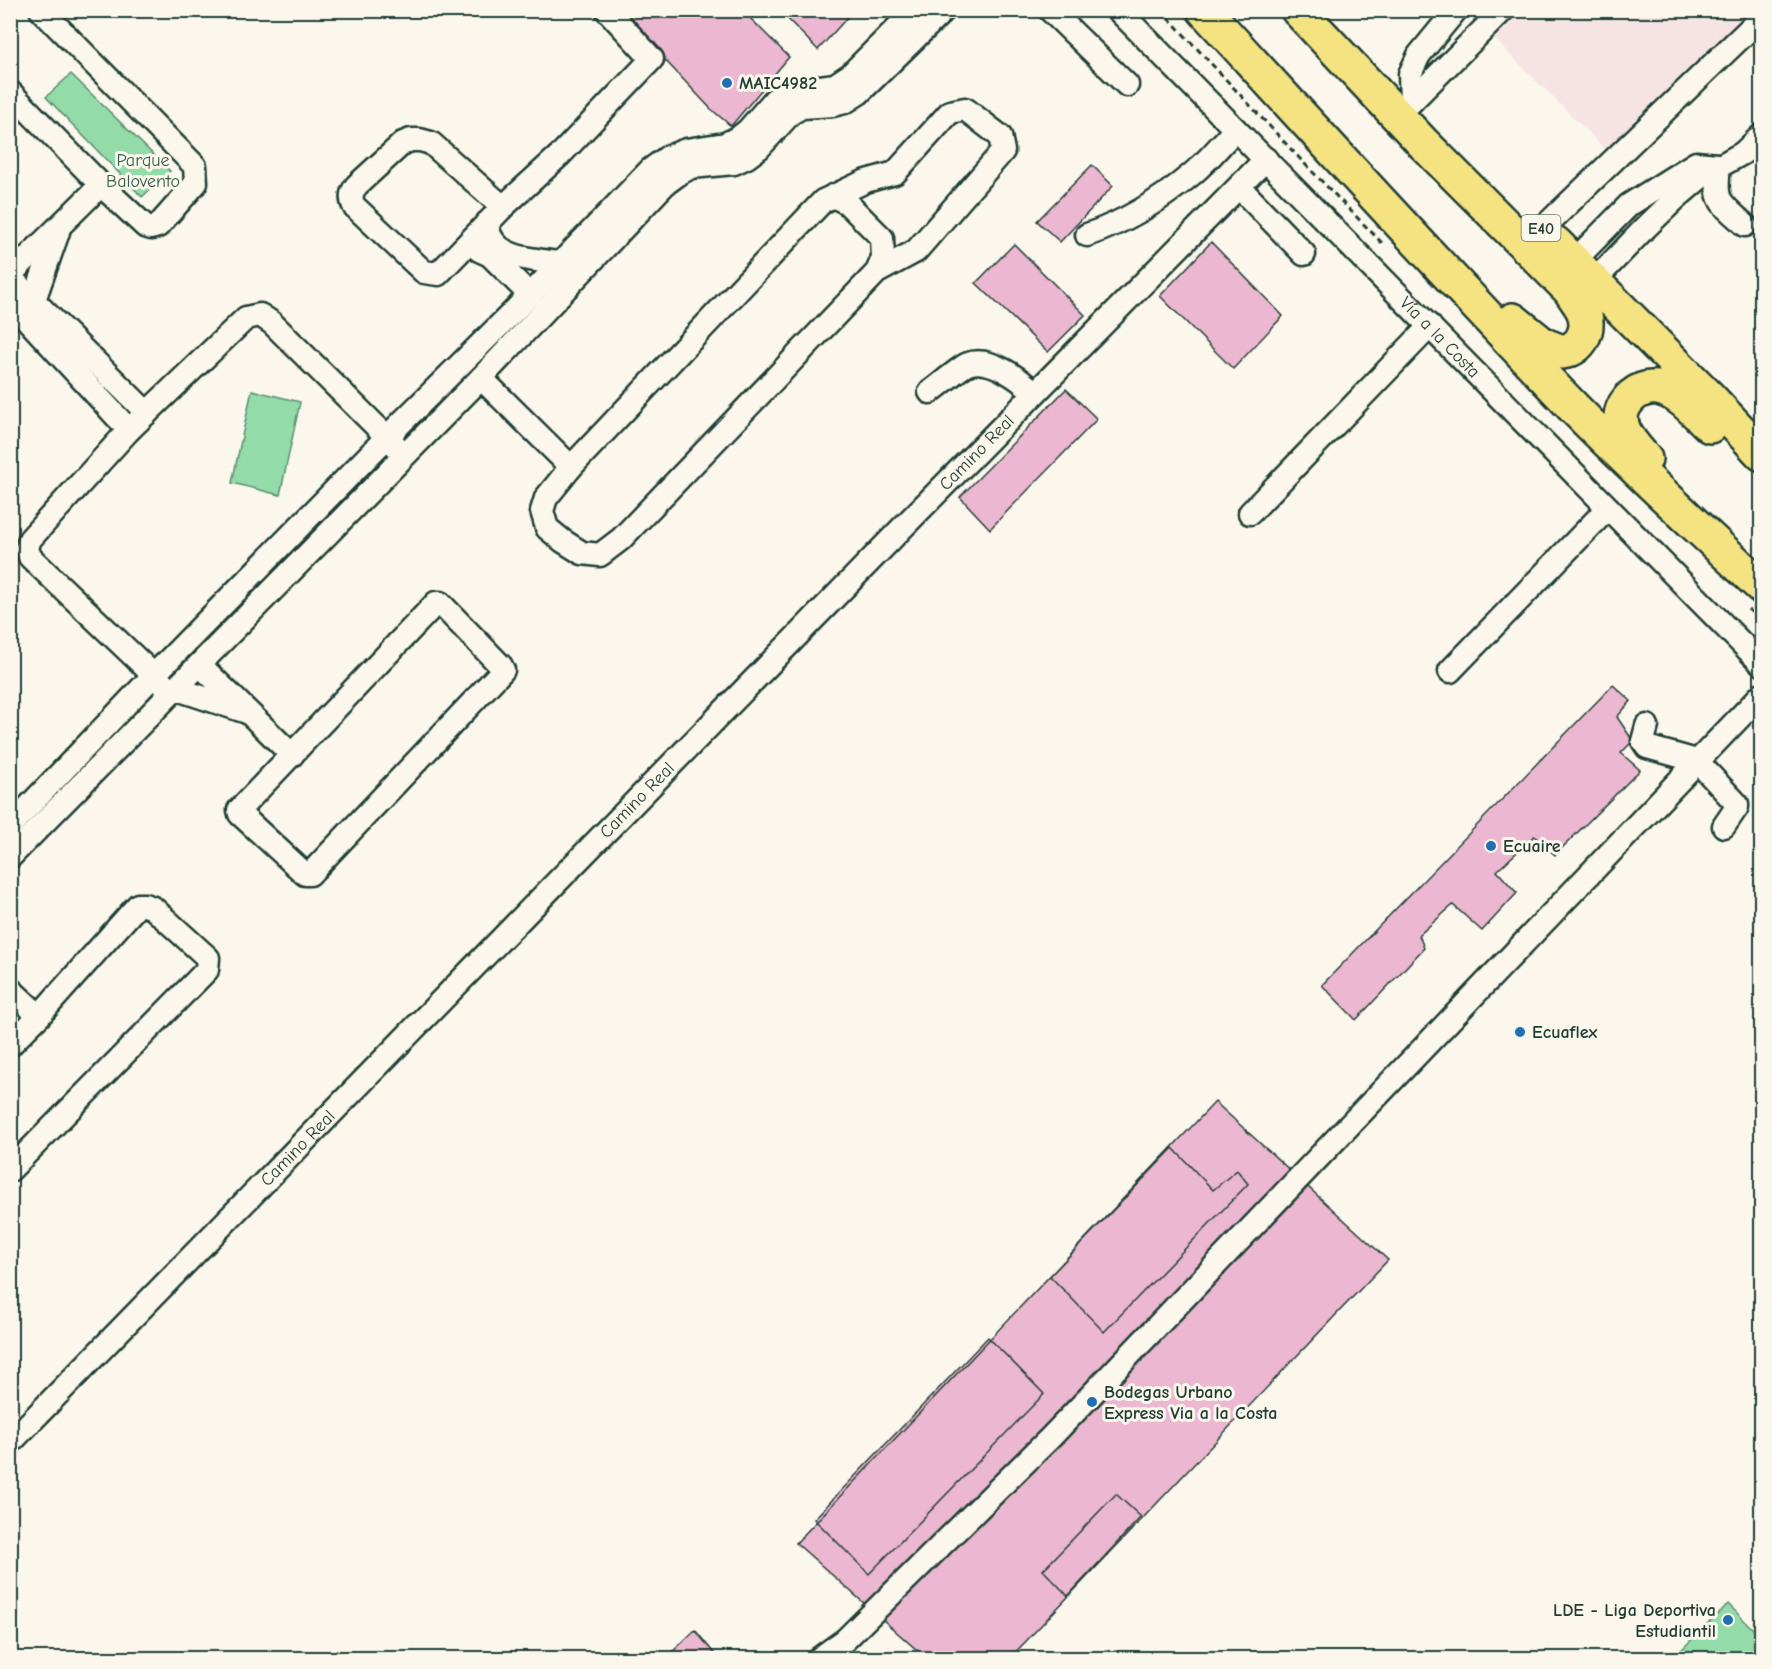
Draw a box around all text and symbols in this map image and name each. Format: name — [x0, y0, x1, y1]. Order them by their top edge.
place label: MAIC4982 — [739, 73, 817, 94]
marker: MAIC4982 — [720, 76, 734, 90]
park label: Parque Balovento — [106, 150, 180, 192]
road number: E40 — [1522, 215, 1560, 241]
street label: Vía a la Costa — [1395, 292, 1484, 382]
street label: Camino Real — [935, 411, 1019, 495]
street label: Camino Real — [596, 758, 679, 843]
place label: Ecuaire — [1503, 836, 1561, 857]
marker: Ecuaire — [1484, 839, 1498, 853]
place label: Ecuaflex — [1532, 1022, 1597, 1043]
marker: Ecuaflex — [1513, 1025, 1527, 1039]
street label: Camino Real — [256, 1106, 340, 1191]
place label: Bodegas Urbano Express Via a la Costa — [1104, 1382, 1277, 1424]
marker: Bodegas Urbano Express Via a la Costa — [1085, 1395, 1099, 1409]
place label: LDE - Liga Deportiva Estudiantil — [1553, 1600, 1716, 1642]
marker: LDE - Liga Deportiva Estudiantil — [1721, 1613, 1735, 1627]

